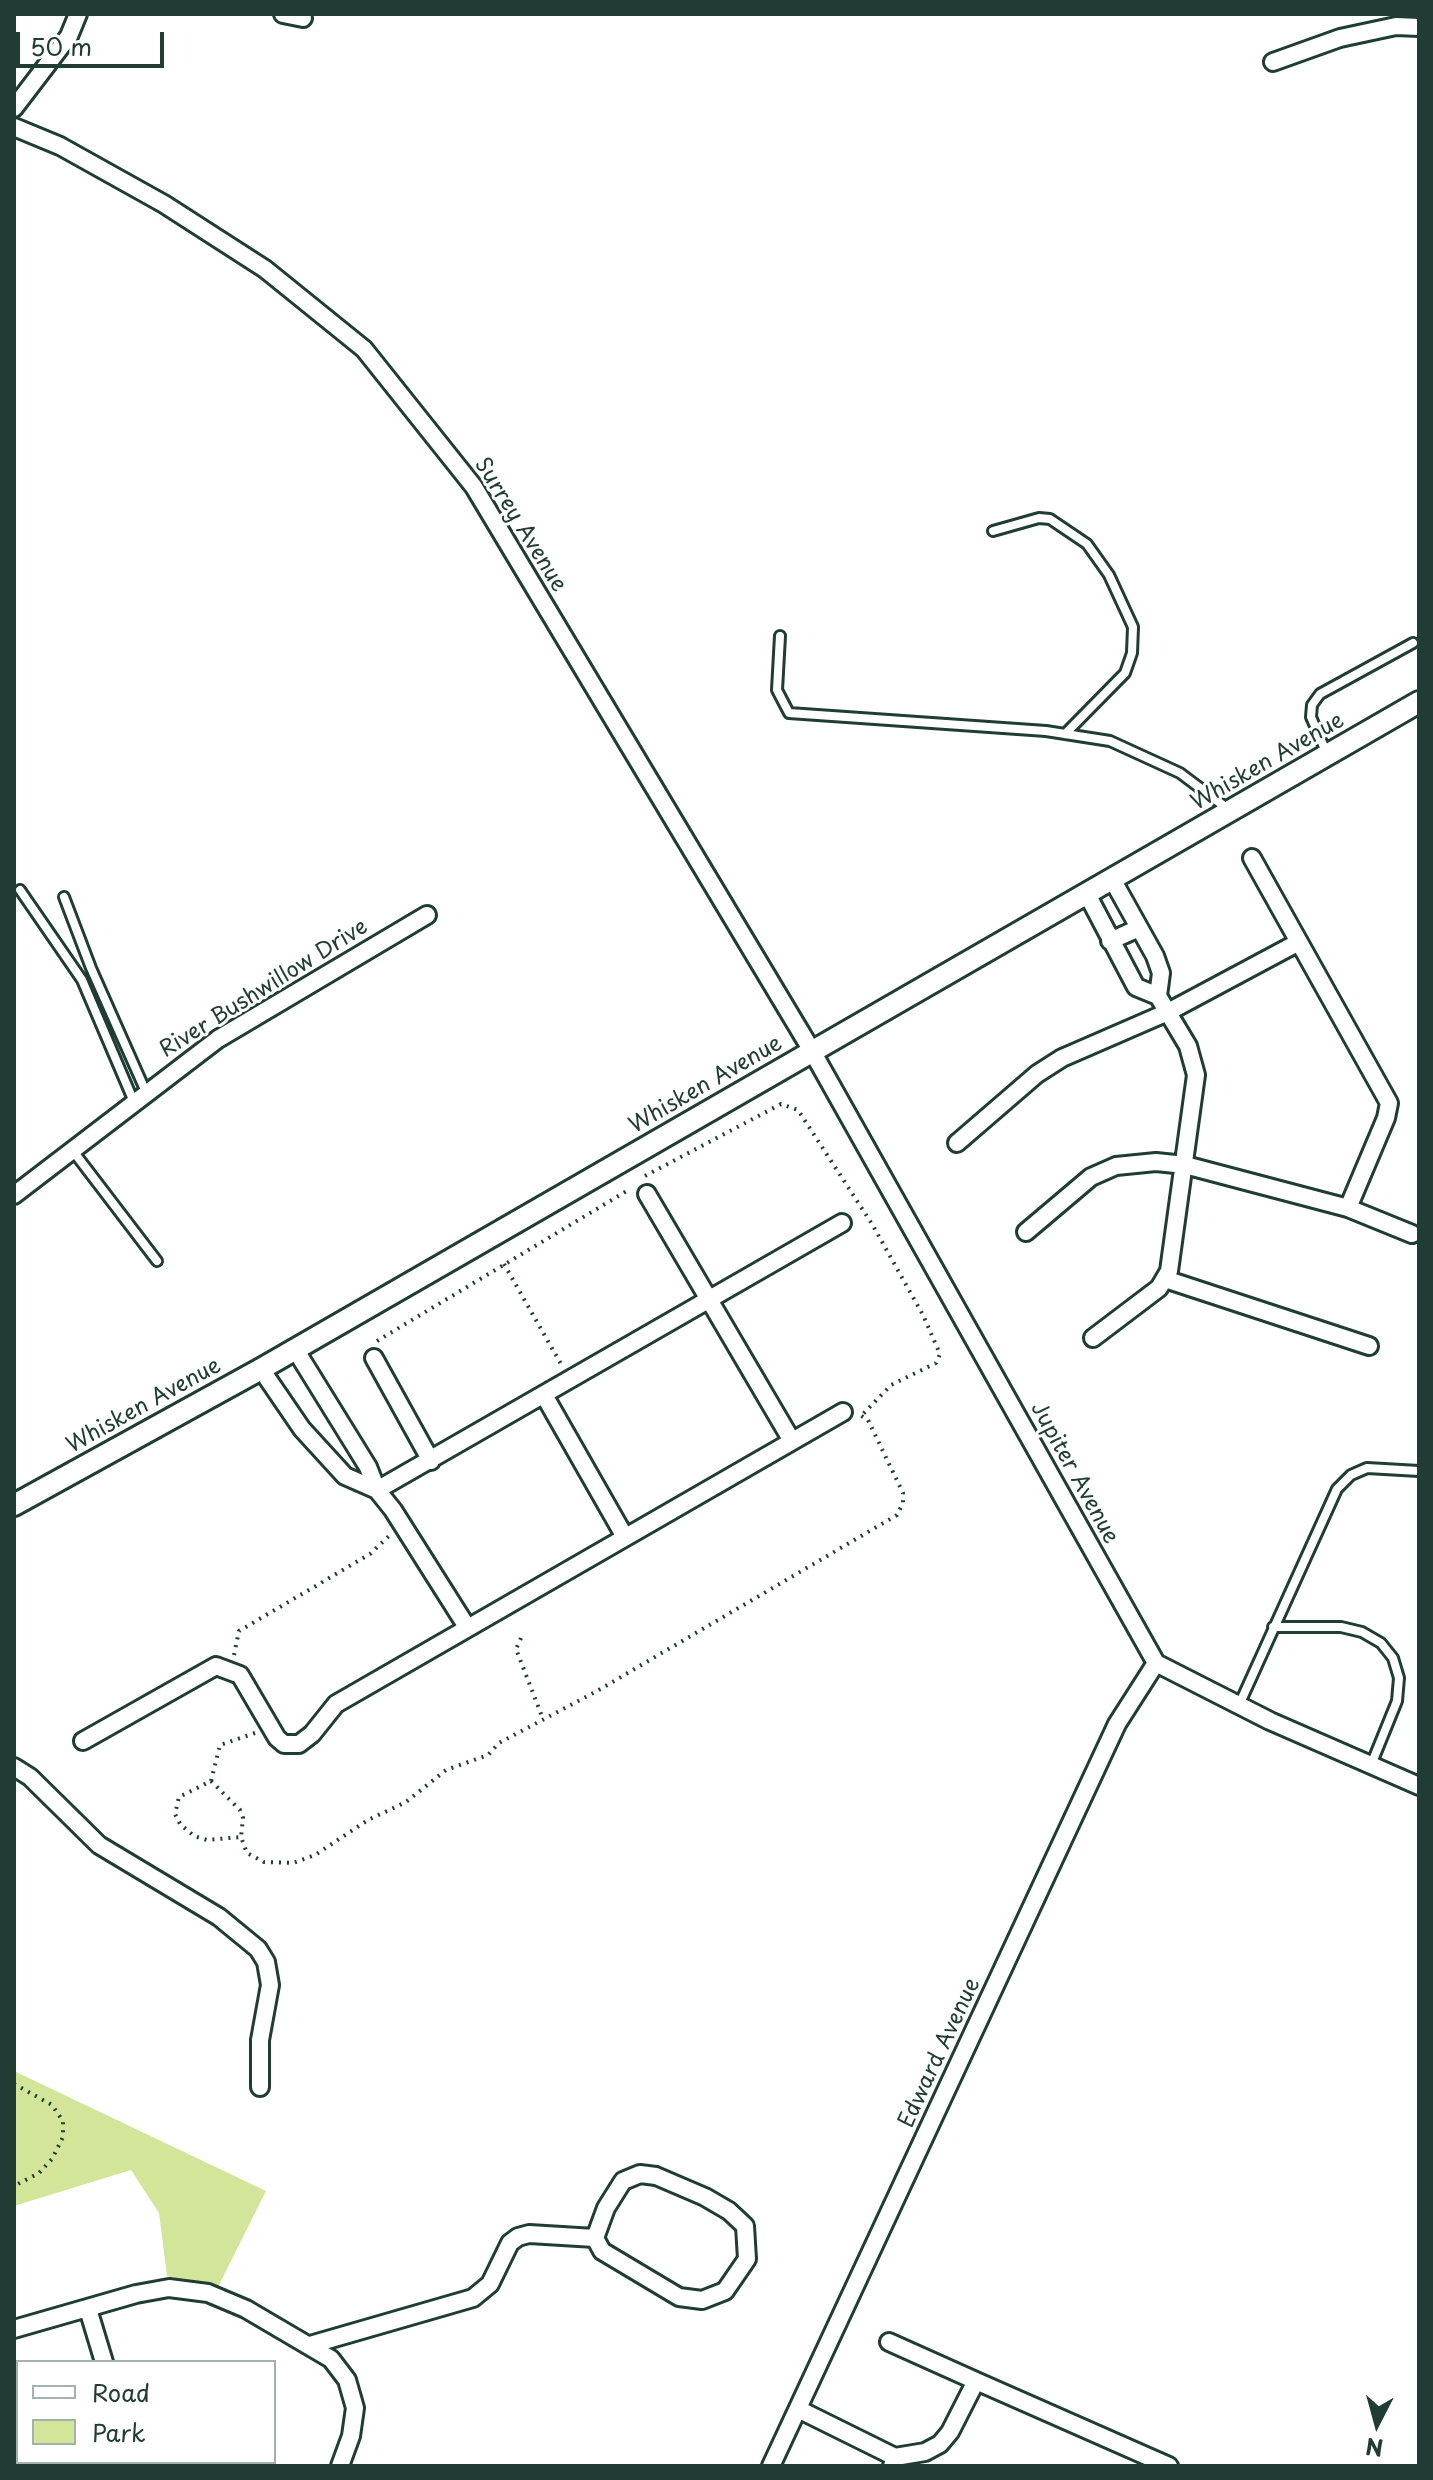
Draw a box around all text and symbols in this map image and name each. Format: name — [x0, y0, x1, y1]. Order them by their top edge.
scale bar — [20, 16, 168, 66]
text: 50 m — [30, 28, 92, 64]
street label: Surrey Avenue — [468, 453, 572, 597]
street label: Whisken Avenue — [1187, 708, 1349, 816]
street label: River Bushwillow Drive — [155, 914, 373, 1064]
street label: Whisken Avenue — [625, 1031, 787, 1139]
street label: Whisken Avenue — [62, 1353, 226, 1459]
street label: Jupiter Avenue — [1024, 1398, 1124, 1548]
street label: Edward Avenue — [894, 1974, 986, 2132]
legend — [16, 2360, 276, 2464]
text: Road — [92, 2374, 150, 2410]
north arrow — [1337, 2384, 1417, 2464]
text: Park — [92, 2414, 146, 2450]
text: N — [1364, 2431, 1385, 2466]

